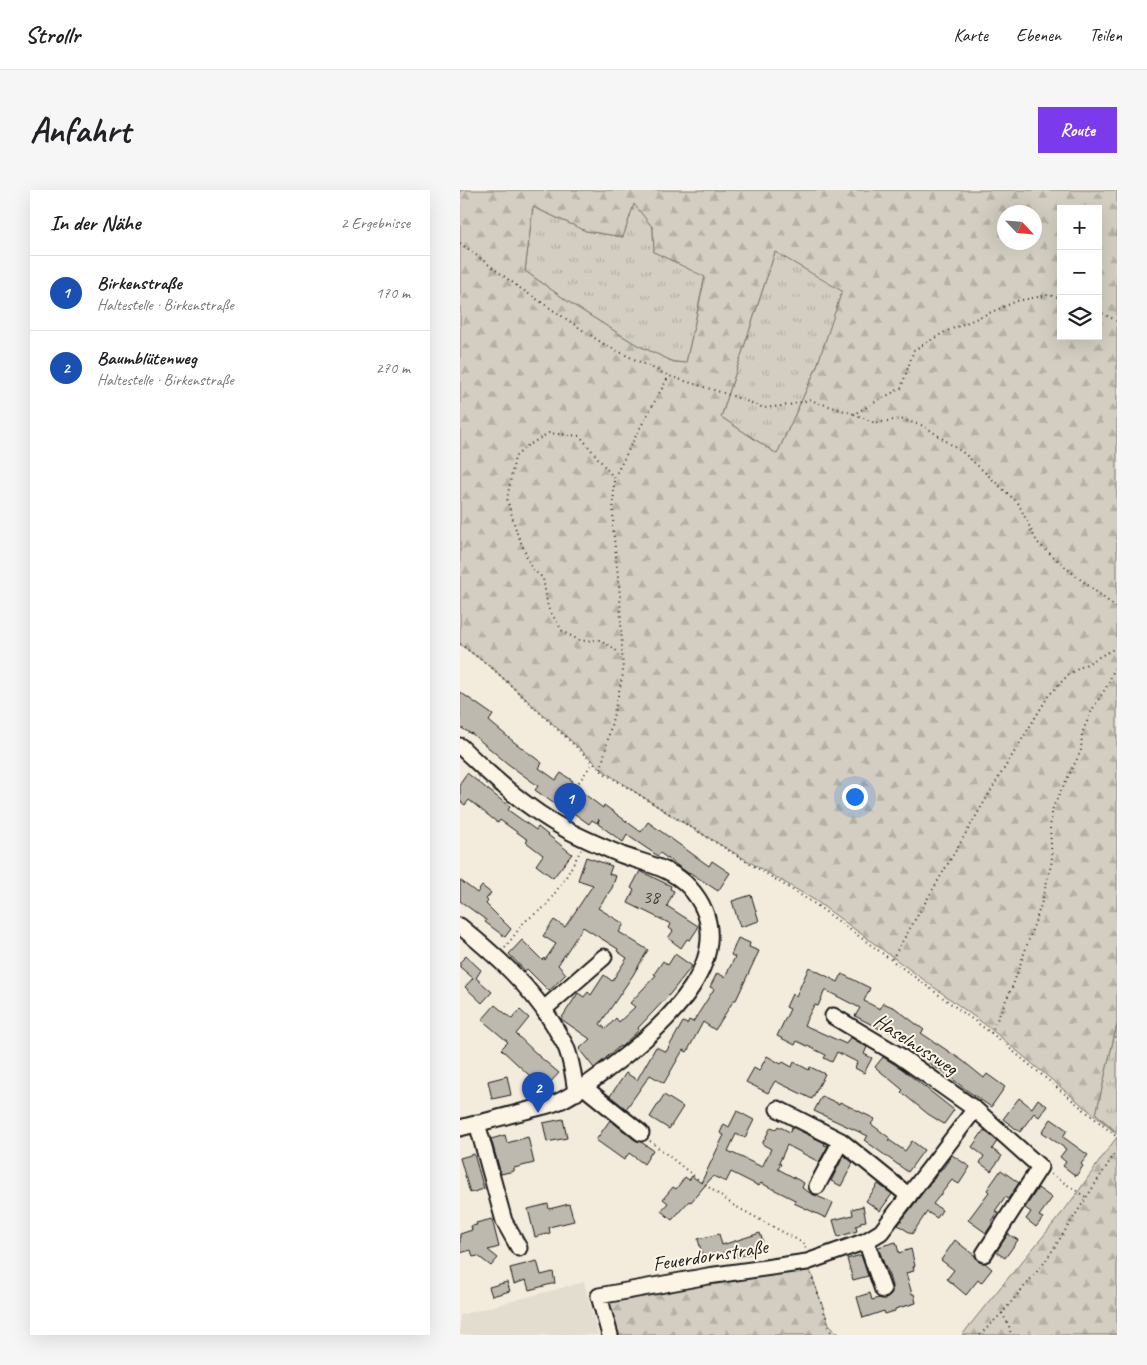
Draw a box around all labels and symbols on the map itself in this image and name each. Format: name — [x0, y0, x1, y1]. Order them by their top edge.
north arrow — [997, 205, 1042, 250]
pin: 1 — [554, 783, 586, 824]
your location — [842, 784, 868, 810]
house number: 38 — [642, 885, 662, 909]
street label: Haselnussweg — [869, 1007, 964, 1082]
pin: 2 — [522, 1072, 554, 1113]
street label: Feuerdornstraße — [651, 1233, 772, 1277]

